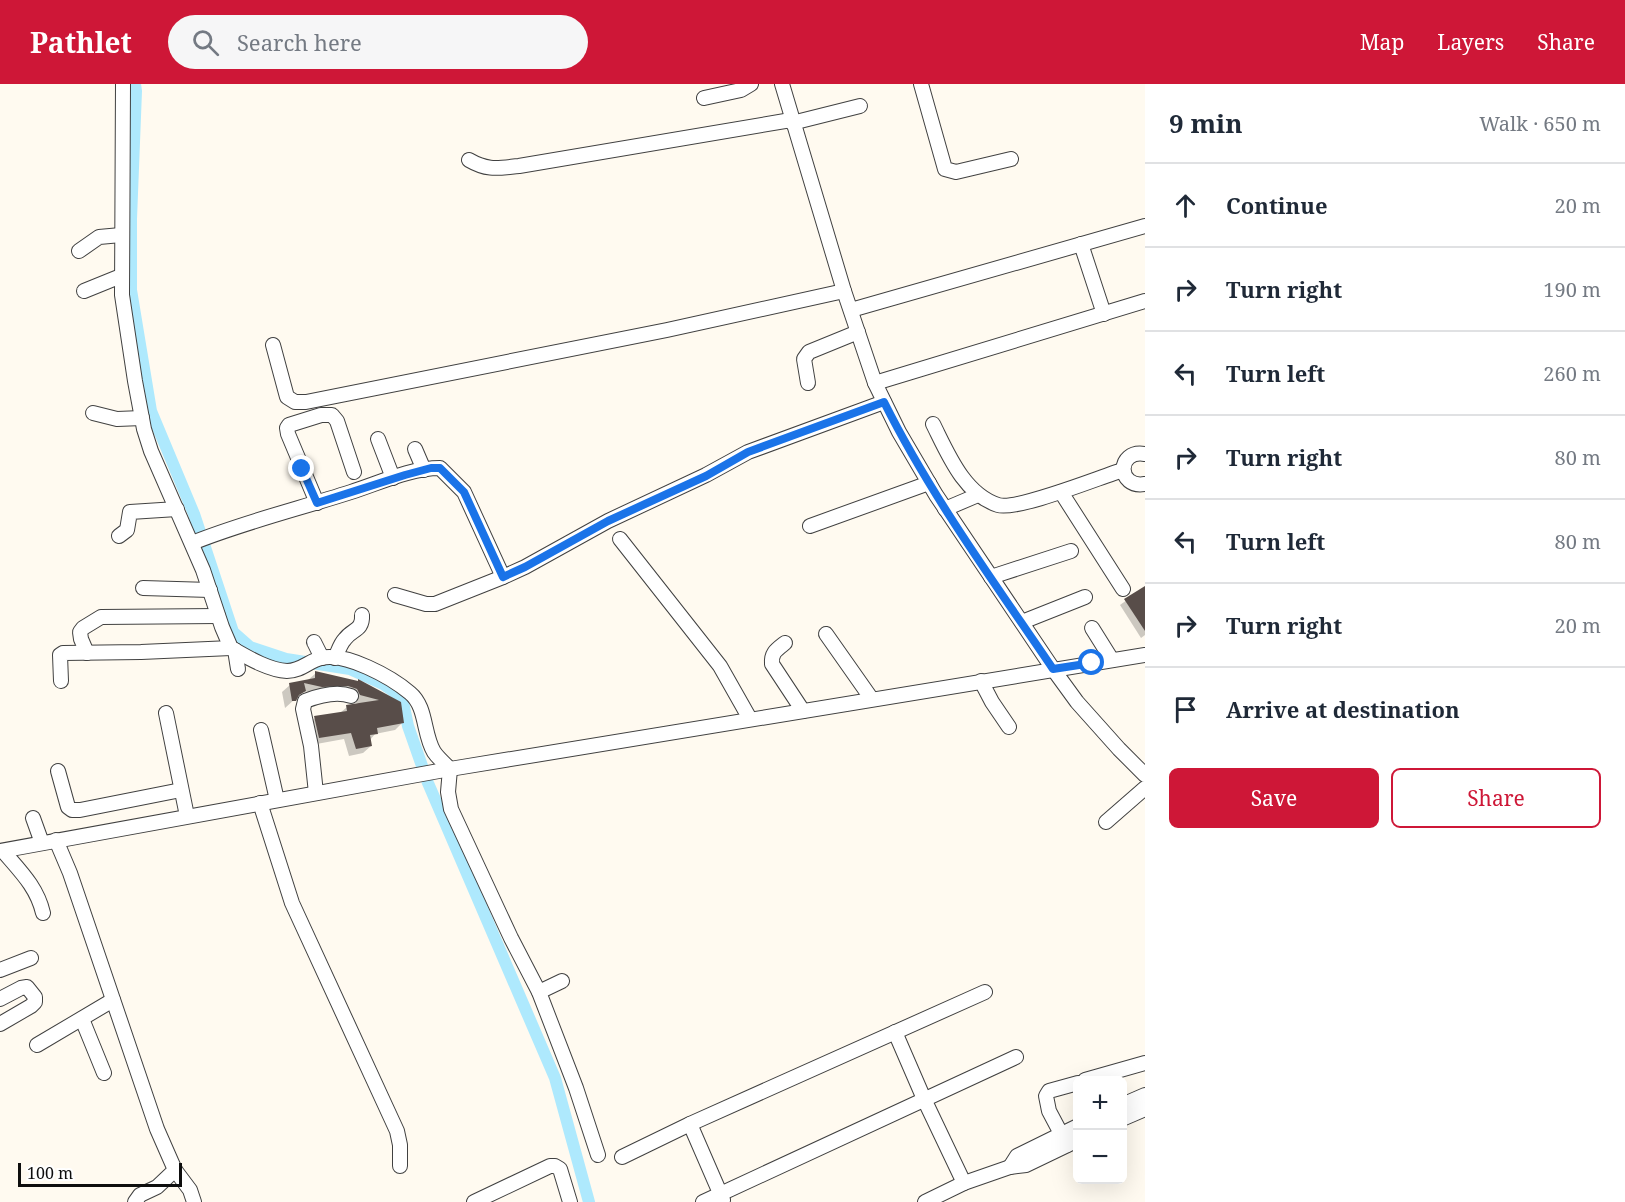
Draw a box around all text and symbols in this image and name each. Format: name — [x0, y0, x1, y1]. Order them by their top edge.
search box — [168, 15, 588, 69]
text: Pathlet — [30, 23, 132, 61]
icon: search — [189, 26, 222, 59]
text: Search here — [237, 27, 362, 57]
text: Map — [1360, 28, 1404, 56]
text: Layers — [1437, 28, 1504, 56]
text: Share — [1537, 28, 1595, 56]
text: 9 min — [1169, 105, 1243, 141]
text: Walk · 650 m — [1479, 110, 1601, 137]
icon: ahead — [1169, 189, 1202, 222]
text: Continue — [1226, 190, 1328, 220]
text: 20 m — [1555, 192, 1601, 219]
icon: right — [1169, 273, 1202, 306]
text: Turn right — [1226, 274, 1342, 304]
text: 190 m — [1543, 276, 1601, 303]
icon: left — [1169, 357, 1202, 390]
text: Turn left — [1226, 358, 1325, 388]
text: 260 m — [1543, 360, 1601, 387]
icon: right — [1169, 441, 1202, 474]
text: Turn right — [1226, 442, 1342, 472]
text: 80 m — [1555, 444, 1601, 471]
route end — [288, 455, 314, 481]
icon: left — [1169, 525, 1202, 558]
text: Turn left — [1226, 526, 1325, 556]
text: 80 m — [1555, 528, 1601, 555]
icon: right — [1169, 609, 1202, 642]
text: Turn right — [1226, 610, 1342, 640]
text: 20 m — [1555, 612, 1601, 639]
route start — [1078, 649, 1104, 675]
icon: arrive — [1169, 693, 1202, 726]
text: Arrive at destination — [1226, 694, 1460, 724]
button: Save — [1169, 768, 1379, 828]
button: Share — [1391, 768, 1601, 828]
map controls — [1073, 1076, 1127, 1184]
button: + — [1073, 1076, 1127, 1130]
button: − — [1073, 1130, 1127, 1184]
scale bar — [18, 1160, 182, 1188]
text: 100 m — [27, 1162, 73, 1184]

